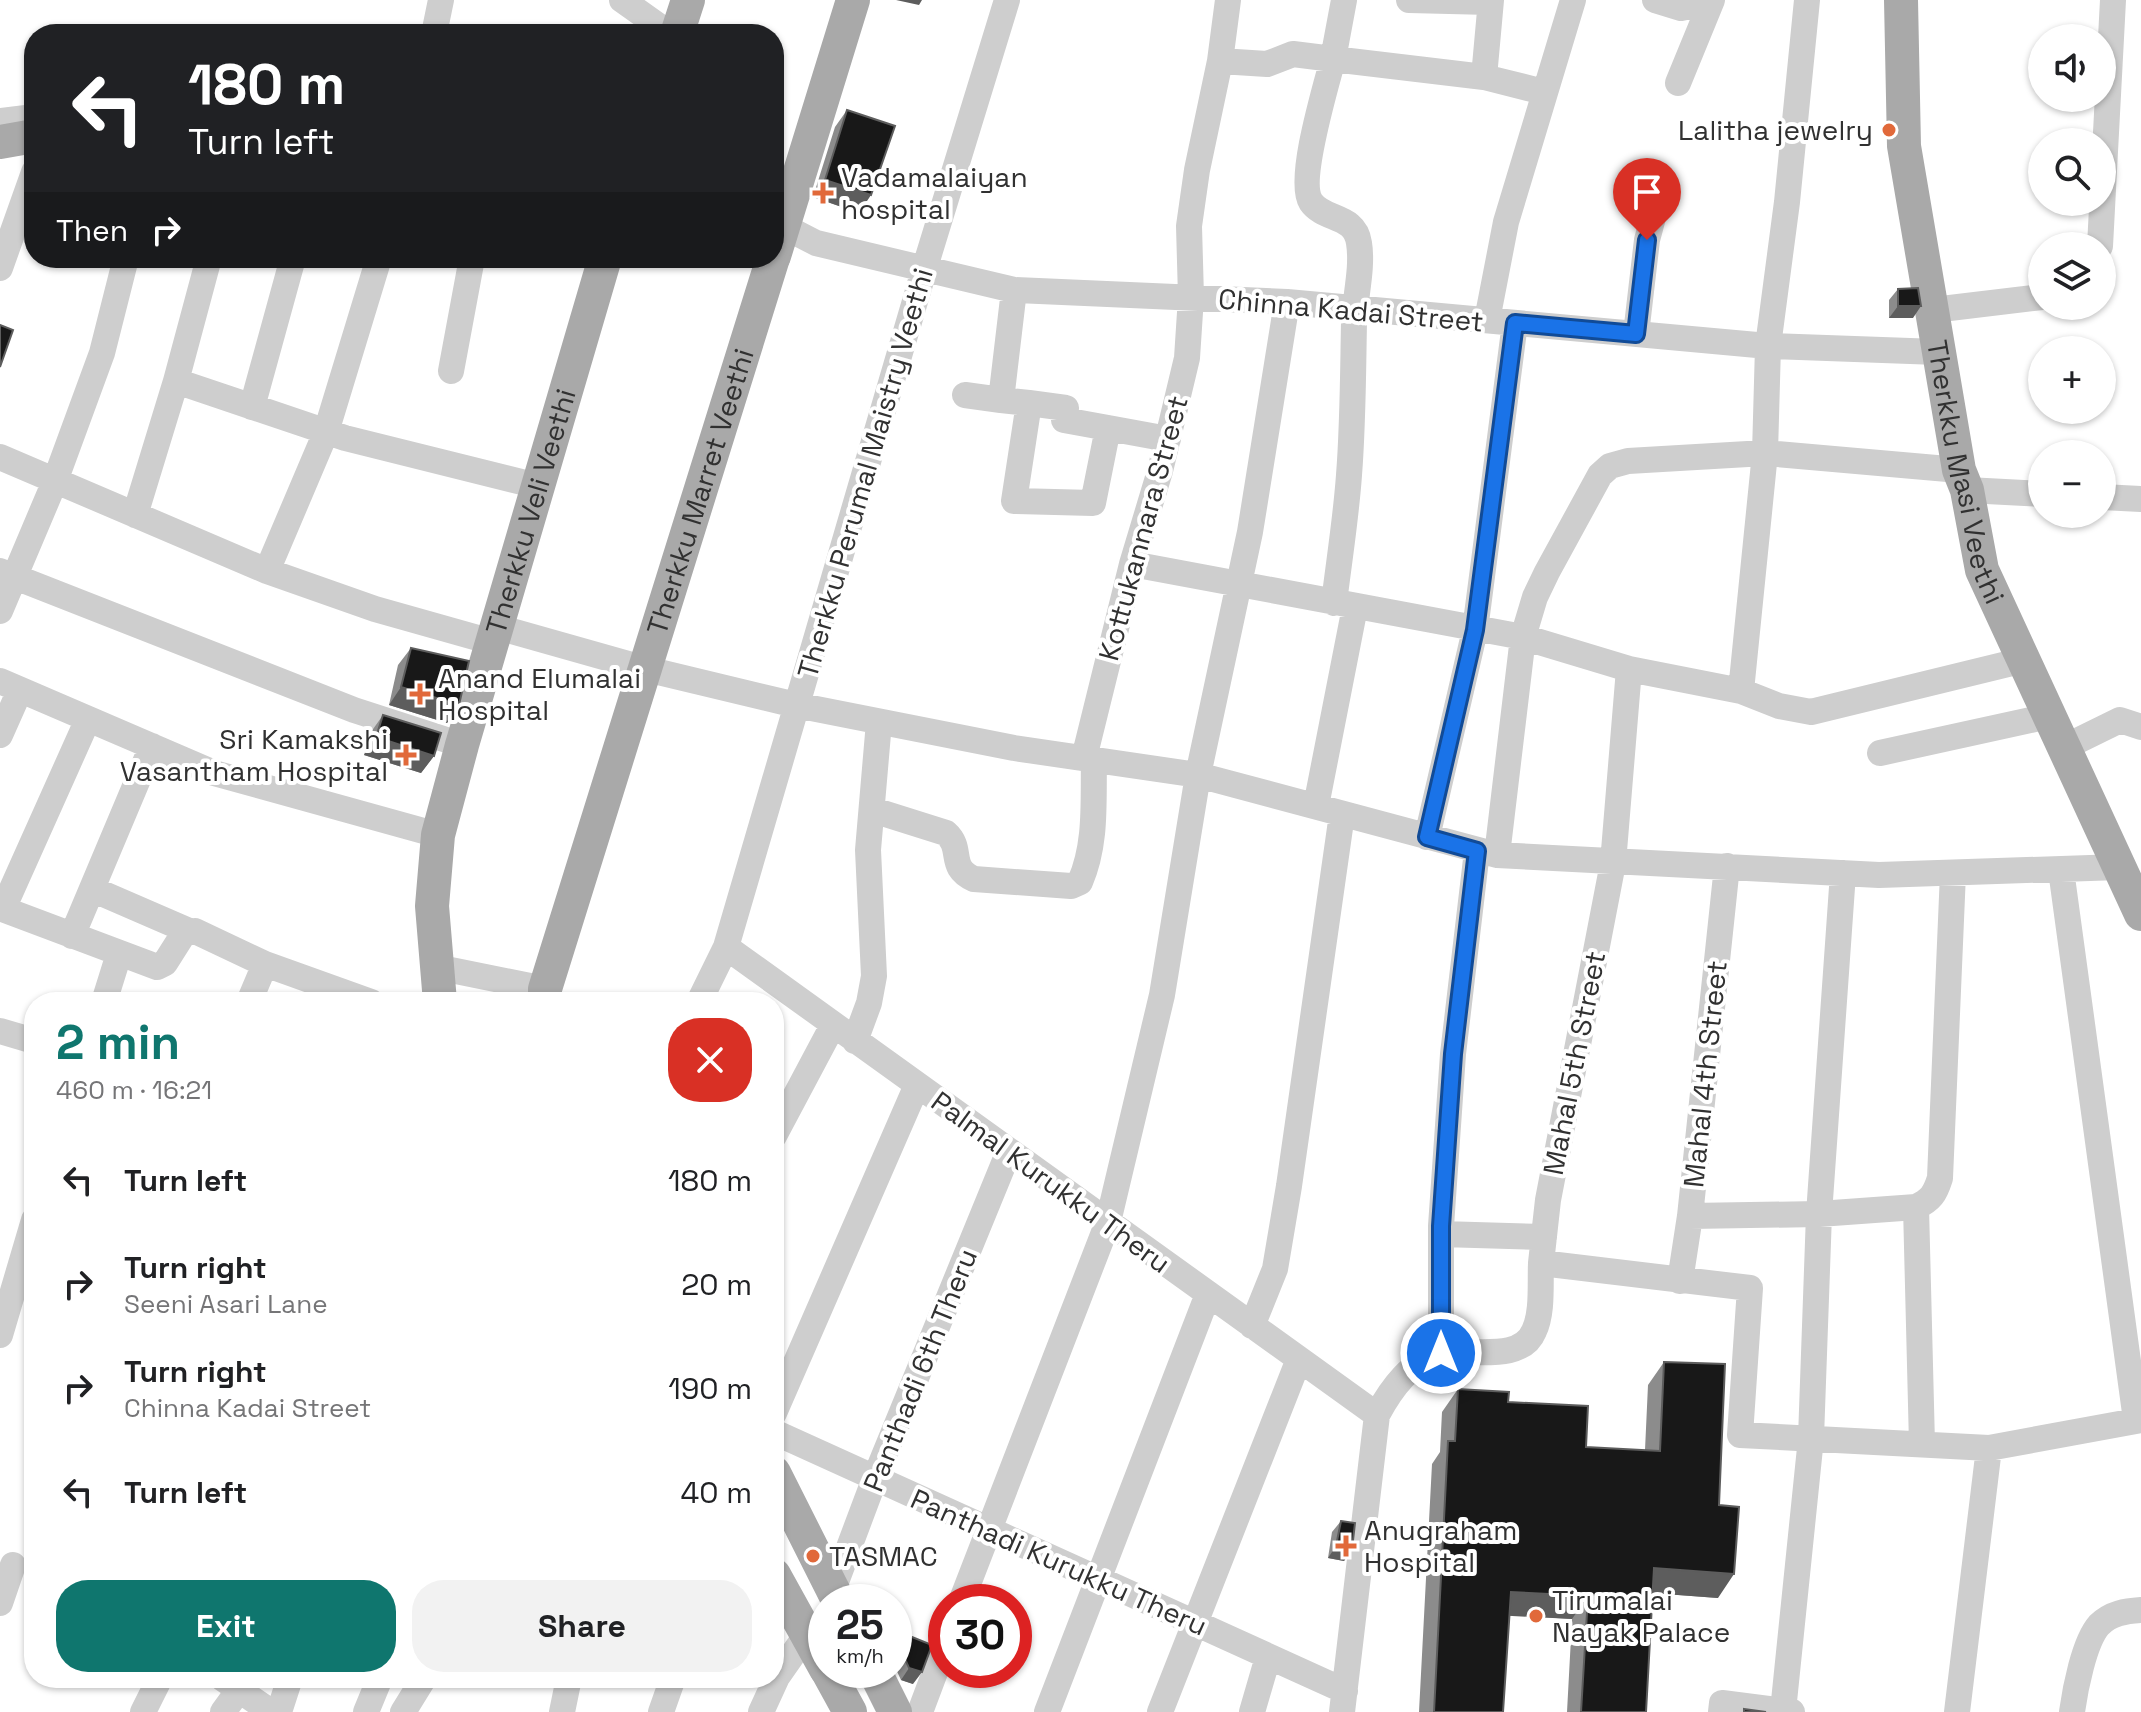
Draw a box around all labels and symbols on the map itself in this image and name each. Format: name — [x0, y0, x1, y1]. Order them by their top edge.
place label: Lalitha jewelry — [1678, 112, 1873, 148]
marker: Lalitha jewelry — [1880, 121, 1898, 139]
pin — [1613, 158, 1681, 240]
place label: Vadamalaiyan hospital — [841, 159, 1028, 227]
marker: Vadamalaiyan hospital — [812, 182, 834, 204]
street label: Therkku Perumal Maistry Veethi — [789, 264, 941, 682]
street label: Chinna Kadai Street — [1217, 280, 1485, 340]
street label: Therkku Masi Veethi — [1919, 337, 2013, 610]
street label: Therkku Marret Veethi — [639, 344, 762, 639]
street label: Therkku Veli Veethi — [477, 385, 584, 639]
street label: Kottukannara Street — [1090, 391, 1196, 665]
place label: Anand Elumalai Hospital — [438, 660, 641, 728]
marker: Anand Elumalai Hospital — [409, 683, 431, 705]
place label: Sri Kamakshi Vasantham Hospital — [120, 721, 388, 789]
marker: Sri Kamakshi Vasantham Hospital — [395, 744, 417, 766]
street label: Mahal 5th Street — [1535, 948, 1613, 1178]
street label: Mahal 4th Street — [1675, 959, 1735, 1189]
street label: Palmal Kurukku Theru — [924, 1083, 1178, 1281]
street label: Panthadi 6th Theru — [855, 1243, 985, 1497]
position arrow — [1399, 1311, 1483, 1395]
street label: Panthadi Kurukku Theru — [905, 1480, 1213, 1644]
place label: Anugraham Hospital — [1364, 1512, 1517, 1580]
marker: Anugraham Hospital — [1335, 1535, 1357, 1557]
place label: TASMAC — [829, 1538, 938, 1574]
marker: TASMAC — [804, 1547, 822, 1565]
place label: Tirumalai Nayak Palace — [1552, 1582, 1730, 1650]
speed limit sign: 30 — [928, 1584, 1032, 1688]
marker: Tirumalai Nayak Palace — [1527, 1607, 1545, 1625]

